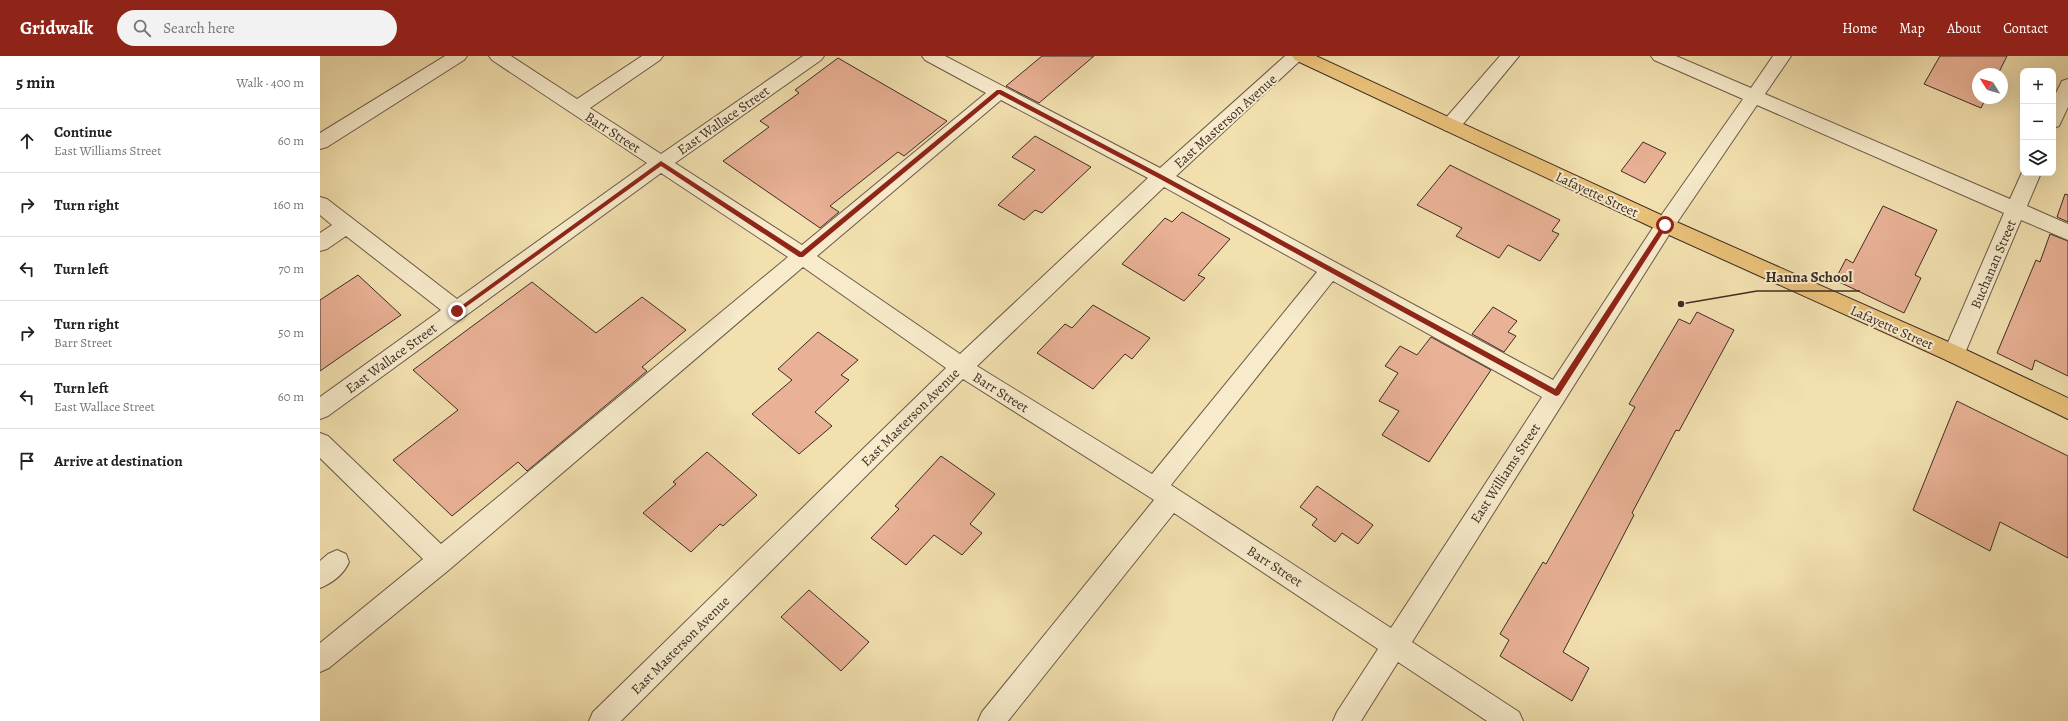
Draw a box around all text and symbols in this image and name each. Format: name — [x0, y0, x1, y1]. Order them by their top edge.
search box — [117, 10, 397, 46]
text: Gridwalk — [20, 15, 93, 41]
icon: search — [131, 17, 153, 39]
text: Search here — [163, 18, 235, 38]
text: Home — [1842, 19, 1877, 38]
text: Map — [1899, 19, 1925, 38]
text: About — [1947, 19, 1981, 38]
text: Contact — [2003, 19, 2048, 38]
north arrow — [1972, 68, 2008, 104]
map controls — [2020, 68, 2056, 176]
button: + — [2020, 68, 2056, 104]
street label: East Masterson Avenue — [1170, 70, 1281, 173]
text: 5 min — [16, 71, 55, 94]
text: Walk · 400 m — [236, 74, 304, 91]
street label: East Wallace Street — [673, 81, 774, 159]
button: − — [2020, 104, 2056, 140]
street label: Barr Street — [581, 107, 645, 158]
text: Continue — [54, 122, 112, 142]
icon: ahead — [16, 130, 38, 152]
text: 60 m — [278, 132, 304, 149]
button: layers — [2020, 140, 2056, 176]
text: East Williams Street — [54, 142, 161, 159]
street label: Lafayette Street — [1552, 167, 1642, 222]
icon: right — [16, 194, 38, 216]
text: Turn right — [54, 195, 119, 215]
text: 160 m — [273, 196, 304, 213]
route start — [1656, 216, 1674, 234]
street label: Buchanan Street — [1966, 216, 2021, 312]
icon: left — [16, 258, 38, 280]
text: Turn left — [54, 259, 109, 279]
text: 70 m — [278, 260, 304, 277]
callout: Hanna School — [1757, 264, 1860, 291]
text: Hanna School — [1766, 267, 1852, 287]
street label: Lafayette Street — [1847, 301, 1937, 354]
route end — [448, 302, 466, 320]
text: Turn right — [54, 314, 119, 334]
street label: East Wallace Street — [342, 319, 441, 398]
icon: right — [16, 322, 38, 344]
text: 50 m — [278, 324, 304, 341]
text: Barr Street — [54, 334, 112, 351]
street label: East Masterson Avenue — [857, 364, 964, 471]
street label: Barr Street — [969, 368, 1033, 417]
text: Turn left — [54, 378, 109, 398]
icon: left — [16, 386, 38, 408]
text: 60 m — [278, 388, 304, 405]
text: East Wallace Street — [54, 398, 155, 415]
street label: East Williams Street — [1466, 419, 1545, 527]
icon: arrive — [16, 450, 38, 472]
text: Arrive at destination — [54, 451, 183, 471]
street label: Barr Street — [1243, 541, 1307, 592]
street label: East Masterson Avenue — [627, 592, 734, 699]

